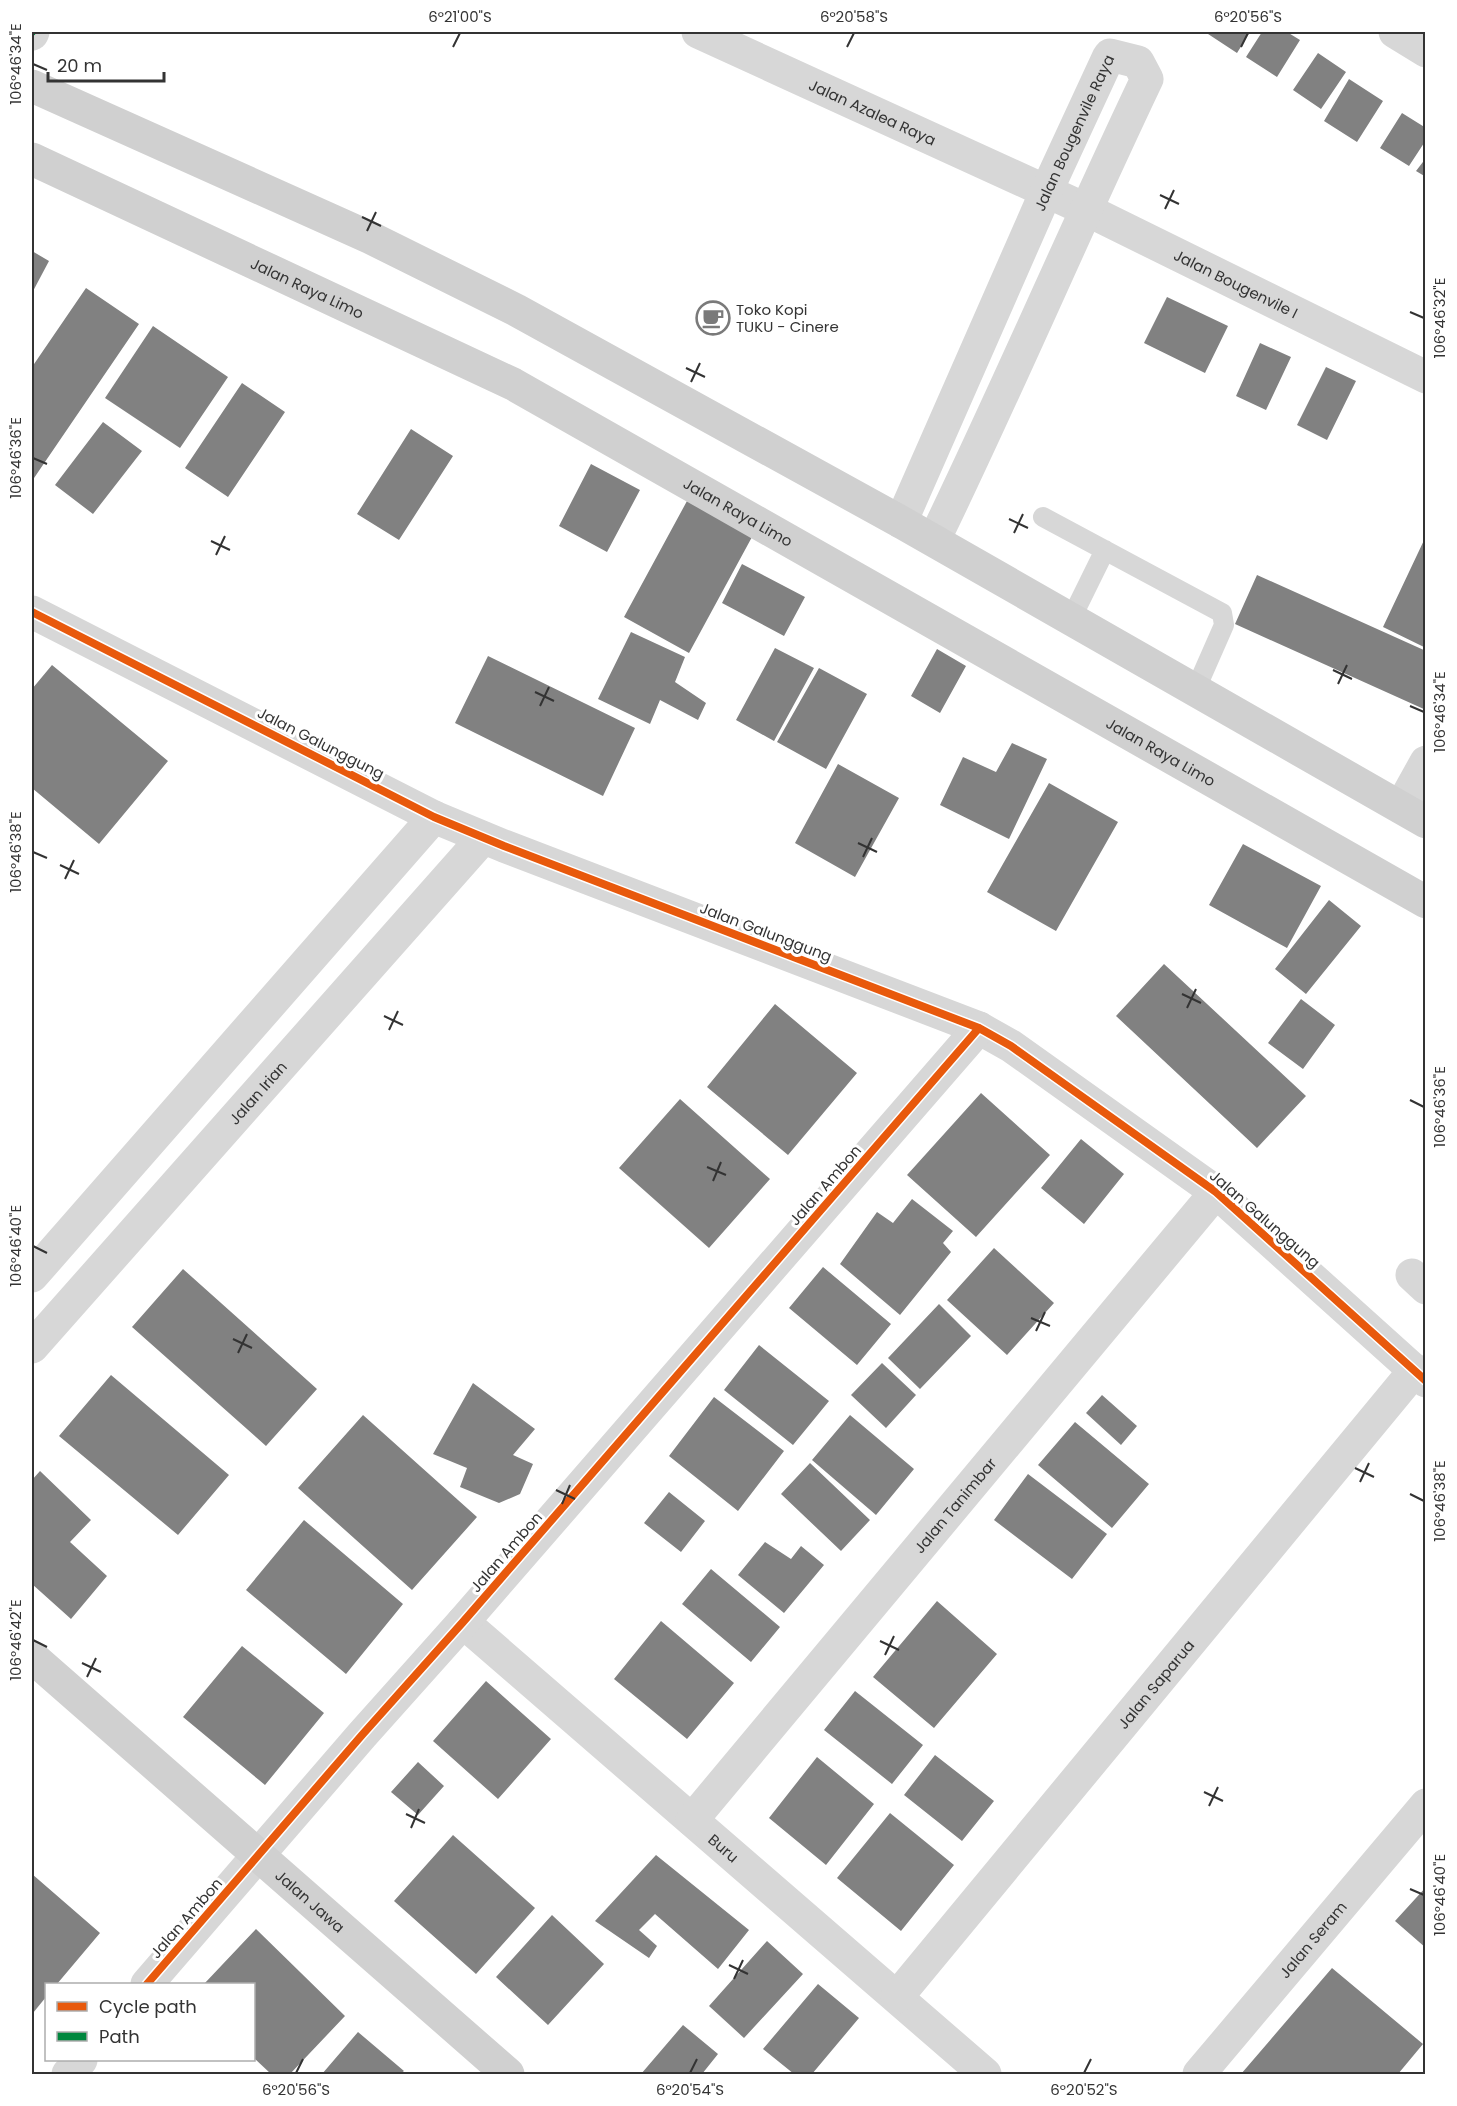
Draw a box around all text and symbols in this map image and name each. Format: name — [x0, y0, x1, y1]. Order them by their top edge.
text: 6°21'00"S — [428, 6, 492, 27]
text: 6°20'58"S — [820, 6, 888, 27]
text: 6°20'56"S — [1214, 6, 1282, 27]
text: 106°46'34"E — [5, 23, 26, 105]
scale bar — [48, 45, 164, 83]
street label: Jalan Bougenvile Raya — [1029, 51, 1119, 214]
text: 20 m — [57, 53, 102, 78]
street label: Jalan Azalea Raya — [806, 74, 940, 150]
street label: Jalan Bougenvile I — [1171, 244, 1302, 323]
street label: Jalan Raya Limo — [247, 252, 367, 323]
text: 106°46'32"E — [1429, 278, 1450, 358]
place label: Toko Kopi TUKU - Cinere — [736, 299, 839, 337]
cafe icon: Toko Kopi TUKU - Cinere — [695, 300, 731, 336]
text: 106°46'36"E — [5, 417, 26, 499]
street label: Jalan Raya Limo — [680, 472, 797, 551]
text: 106°46'34"E — [1429, 671, 1450, 753]
street label: Jalan Galunggung — [254, 702, 388, 784]
street label: Jalan Raya Limo — [1102, 712, 1219, 791]
text: 106°46'38"E — [5, 811, 26, 893]
street label: Jalan Galunggung — [697, 897, 835, 967]
street label: Jalan Irian — [224, 1056, 291, 1129]
text: 106°46'36"E — [1429, 1066, 1450, 1148]
street label: Jalan Ambon — [784, 1140, 866, 1230]
street label: Jalan Galunggung — [1205, 1165, 1325, 1273]
text: 106°46'40"E — [5, 1205, 26, 1287]
street label: Jalan Tanimbar — [909, 1453, 1001, 1557]
text: 106°46'38"E — [1429, 1460, 1450, 1542]
street label: Jalan Ambon — [465, 1507, 547, 1597]
text: 106°46'42"E — [5, 1599, 26, 1681]
street label: Jalan Saparua — [1112, 1635, 1199, 1733]
street label: Buru — [704, 1829, 744, 1867]
text: 106°46'40"E — [1429, 1854, 1450, 1936]
street label: Jalan Jawa — [271, 1865, 350, 1937]
street label: Jalan Ambon — [145, 1873, 227, 1963]
street label: Jalan Seram — [1274, 1896, 1351, 1983]
legend — [45, 1983, 255, 2061]
text: Cycle path — [99, 1994, 197, 2019]
text: Path — [99, 2024, 140, 2049]
text: 6°20'56"S — [262, 2079, 330, 2100]
text: 6°20'54"S — [656, 2079, 724, 2100]
text: 6°20'52"S — [1050, 2079, 1118, 2100]

